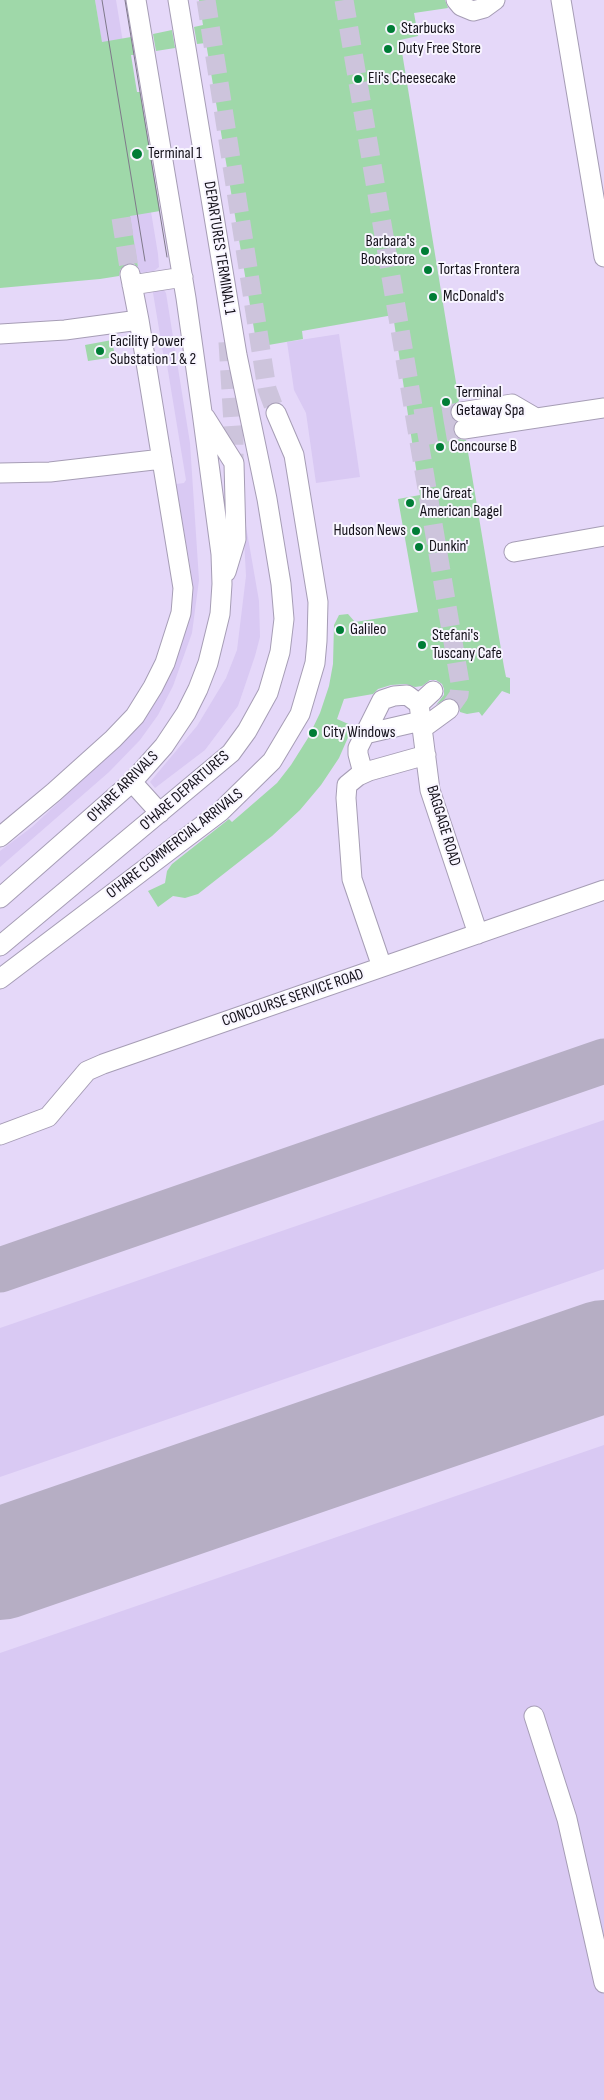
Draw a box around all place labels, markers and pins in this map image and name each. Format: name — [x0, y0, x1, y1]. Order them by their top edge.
place label: Starbucks — [401, 19, 455, 39]
marker: Starbucks — [385, 23, 397, 35]
place label: Duty Free Store — [398, 39, 481, 59]
marker: Duty Free Store — [382, 43, 394, 55]
place label: Eli's Cheesecake — [368, 69, 456, 89]
marker: Eli's Cheesecake — [352, 73, 364, 85]
place label: Terminal 1 — [148, 144, 202, 164]
marker: Terminal 1 — [130, 147, 144, 161]
place label: Barbara's Bookstore — [361, 232, 415, 270]
marker: Barbara's Bookstore — [419, 245, 431, 257]
place label: Tortas Frontera — [438, 260, 520, 280]
marker: Tortas Frontera — [422, 264, 434, 276]
place label: McDonald's — [443, 287, 504, 307]
marker: McDonald's — [427, 291, 439, 303]
place label: Facility Power Substation 1 & 2 — [110, 332, 196, 370]
marker: Facility Power Substation 1 & 2 — [94, 345, 106, 357]
place label: Terminal Getaway Spa — [456, 383, 524, 421]
marker: Terminal Getaway Spa — [440, 396, 452, 408]
place label: Concourse B — [450, 437, 517, 457]
marker: Concourse B — [434, 441, 446, 453]
place label: The Great American Bagel — [420, 484, 502, 522]
marker: The Great American Bagel — [404, 497, 416, 509]
place label: Hudson News — [333, 521, 406, 541]
marker: Hudson News — [410, 525, 422, 537]
place label: Dunkin' — [429, 537, 468, 557]
marker: Dunkin' — [413, 541, 425, 553]
place label: Galileo — [350, 620, 386, 640]
marker: Galileo — [334, 624, 346, 636]
place label: Stefani's Tuscany Cafe — [432, 626, 502, 664]
marker: Stefani's Tuscany Cafe — [416, 639, 428, 651]
place label: City Windows — [323, 723, 396, 743]
marker: City Windows — [307, 727, 319, 739]

